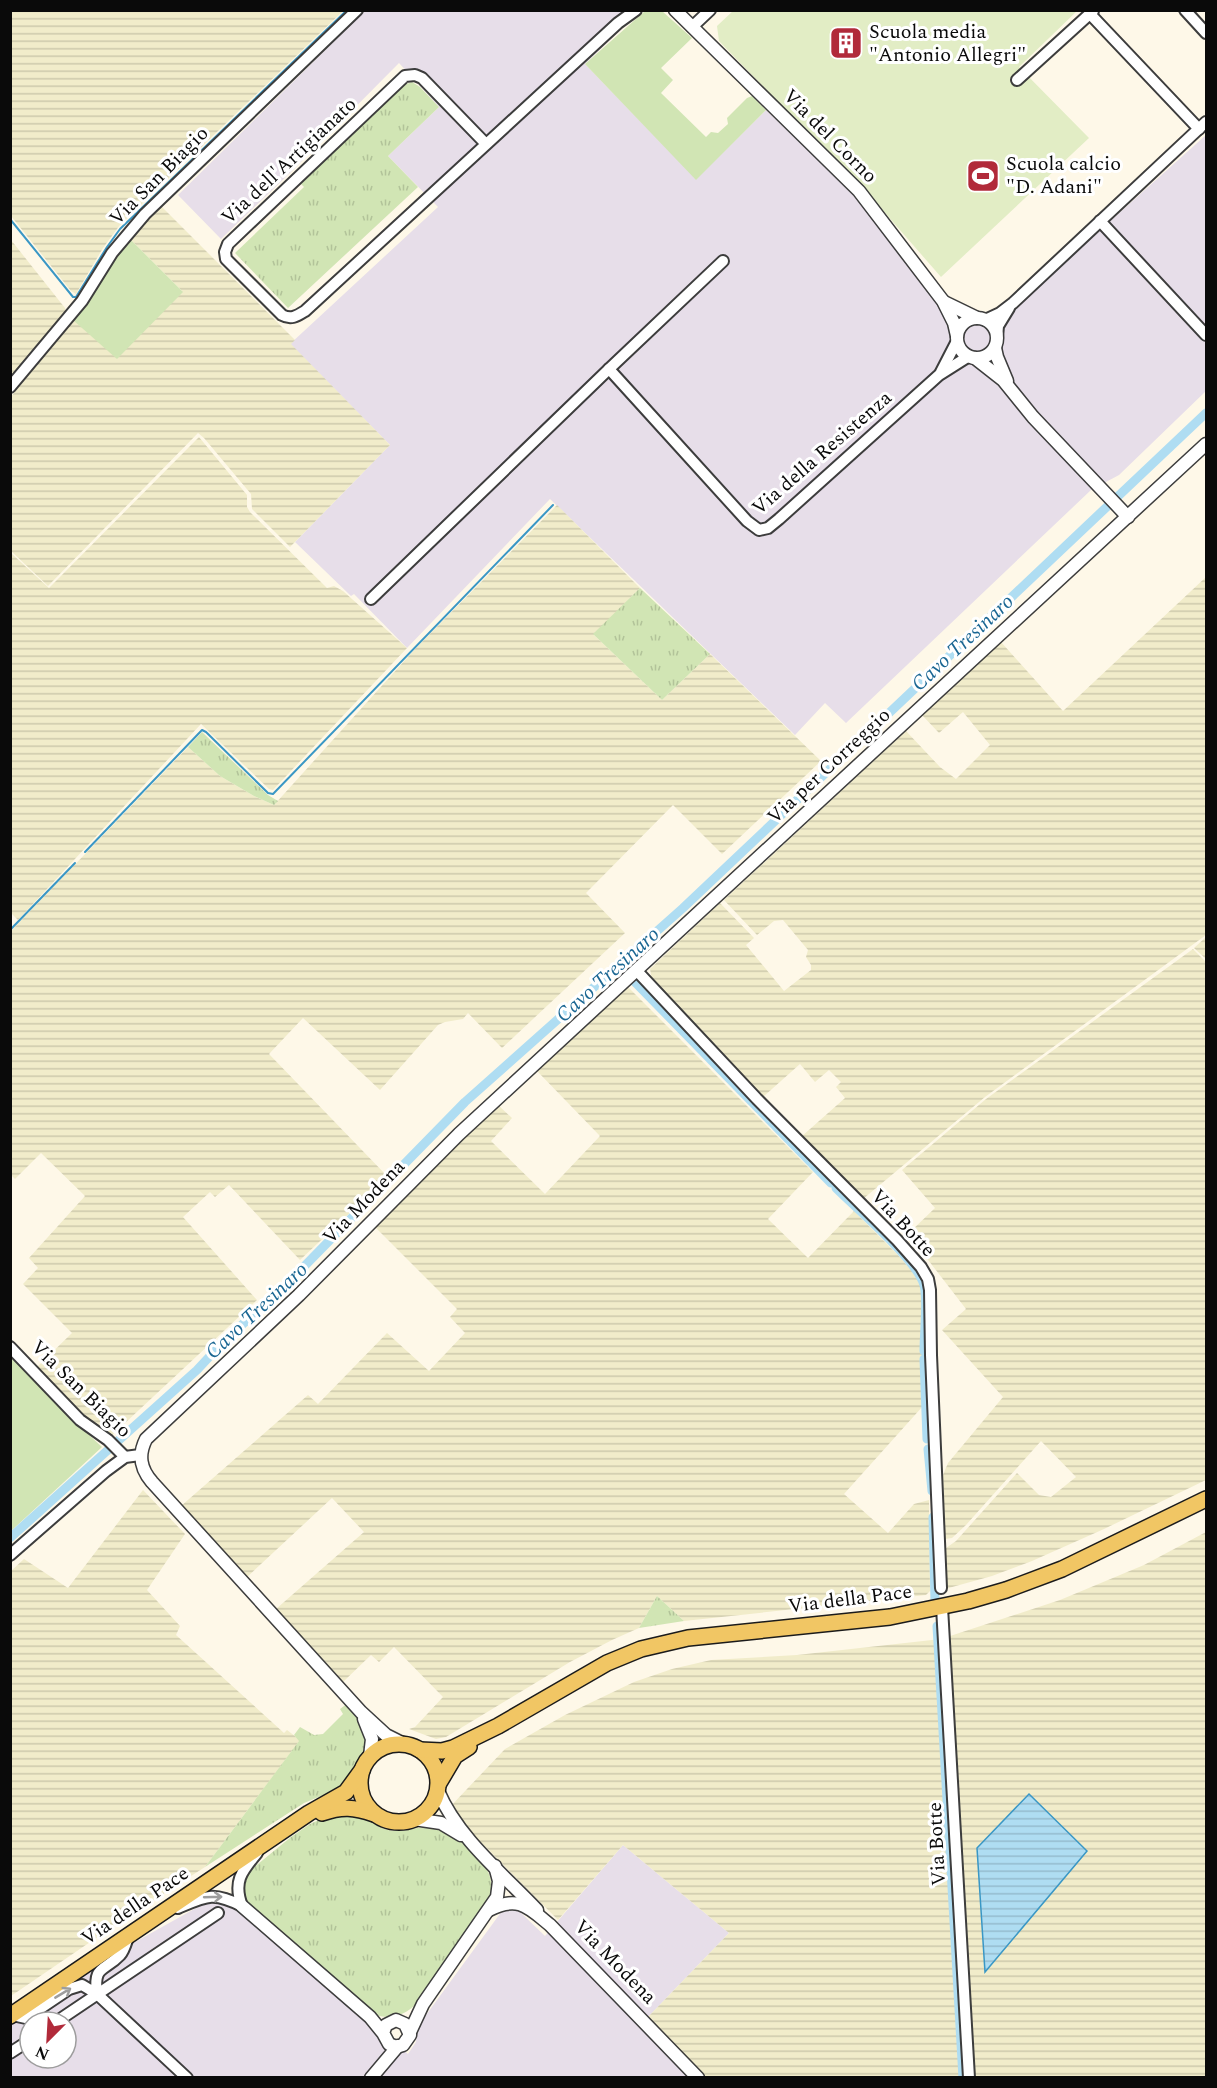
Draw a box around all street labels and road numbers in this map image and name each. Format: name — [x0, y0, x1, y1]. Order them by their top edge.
street label: Via del Corno — [776, 82, 884, 190]
street label: Via dell'Artigianato — [214, 90, 364, 232]
street label: Via San Biagio — [102, 119, 216, 233]
street label: Via della Resistenza — [745, 383, 899, 522]
street label: Via per Correggio — [761, 701, 897, 831]
street label: Via Modena — [316, 1153, 412, 1251]
street label: Via Botte — [863, 1182, 943, 1264]
street label: Via San Biagio — [24, 1333, 138, 1445]
street label: Via della Pace — [786, 1577, 914, 1621]
street label: Via Botte — [920, 1801, 954, 1887]
street label: Via della Pace — [75, 1859, 195, 1953]
street label: Via Modena — [567, 1913, 663, 2011]

